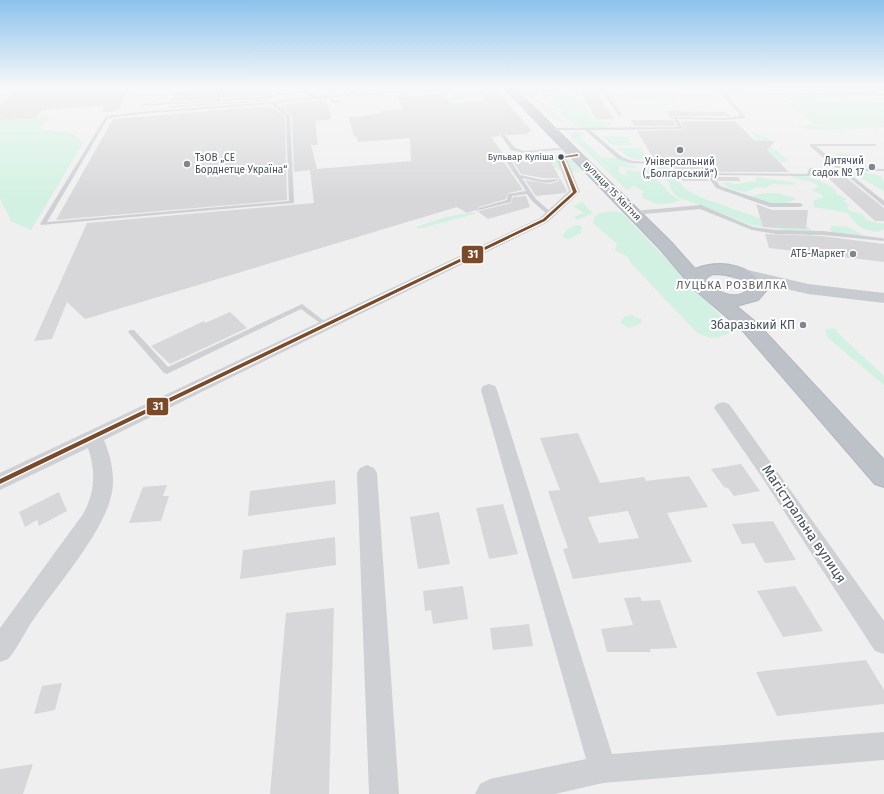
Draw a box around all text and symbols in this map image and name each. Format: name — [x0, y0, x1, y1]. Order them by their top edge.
marker: Універсальний („Болгарський“) — [675, 145, 685, 155]
place label: ТзОВ „СЕ Борднетце Україна“ — [195, 152, 287, 176]
place label: Бульвар Куліша — [488, 152, 554, 162]
marker: Бульвар Куліша — [556, 152, 566, 162]
place label: Універсальний („Болгарський“) — [643, 155, 717, 180]
place label: Дитячий садок № 17 — [812, 155, 865, 179]
street label: вулиця 15 Квітня — [580, 158, 644, 223]
marker: ТзОВ „СЕ Борднетце Україна“ — [182, 159, 192, 169]
marker: Дитячий садок № 17 — [867, 162, 877, 172]
line badge: 31 — [461, 245, 484, 264]
text: 31 — [467, 248, 478, 261]
place label: АТБ-Маркет — [791, 248, 845, 260]
marker: АТБ-Маркет — [848, 249, 858, 259]
district label: ЛУЦЬКА РОЗВИЛКА — [676, 279, 788, 292]
place label: Збаразький КП — [711, 318, 795, 332]
marker: Збаразький КП — [798, 320, 808, 330]
line badge: 31 — [146, 397, 169, 416]
text: 31 — [152, 400, 163, 413]
street label: Магістральна вулиця — [758, 462, 850, 586]

